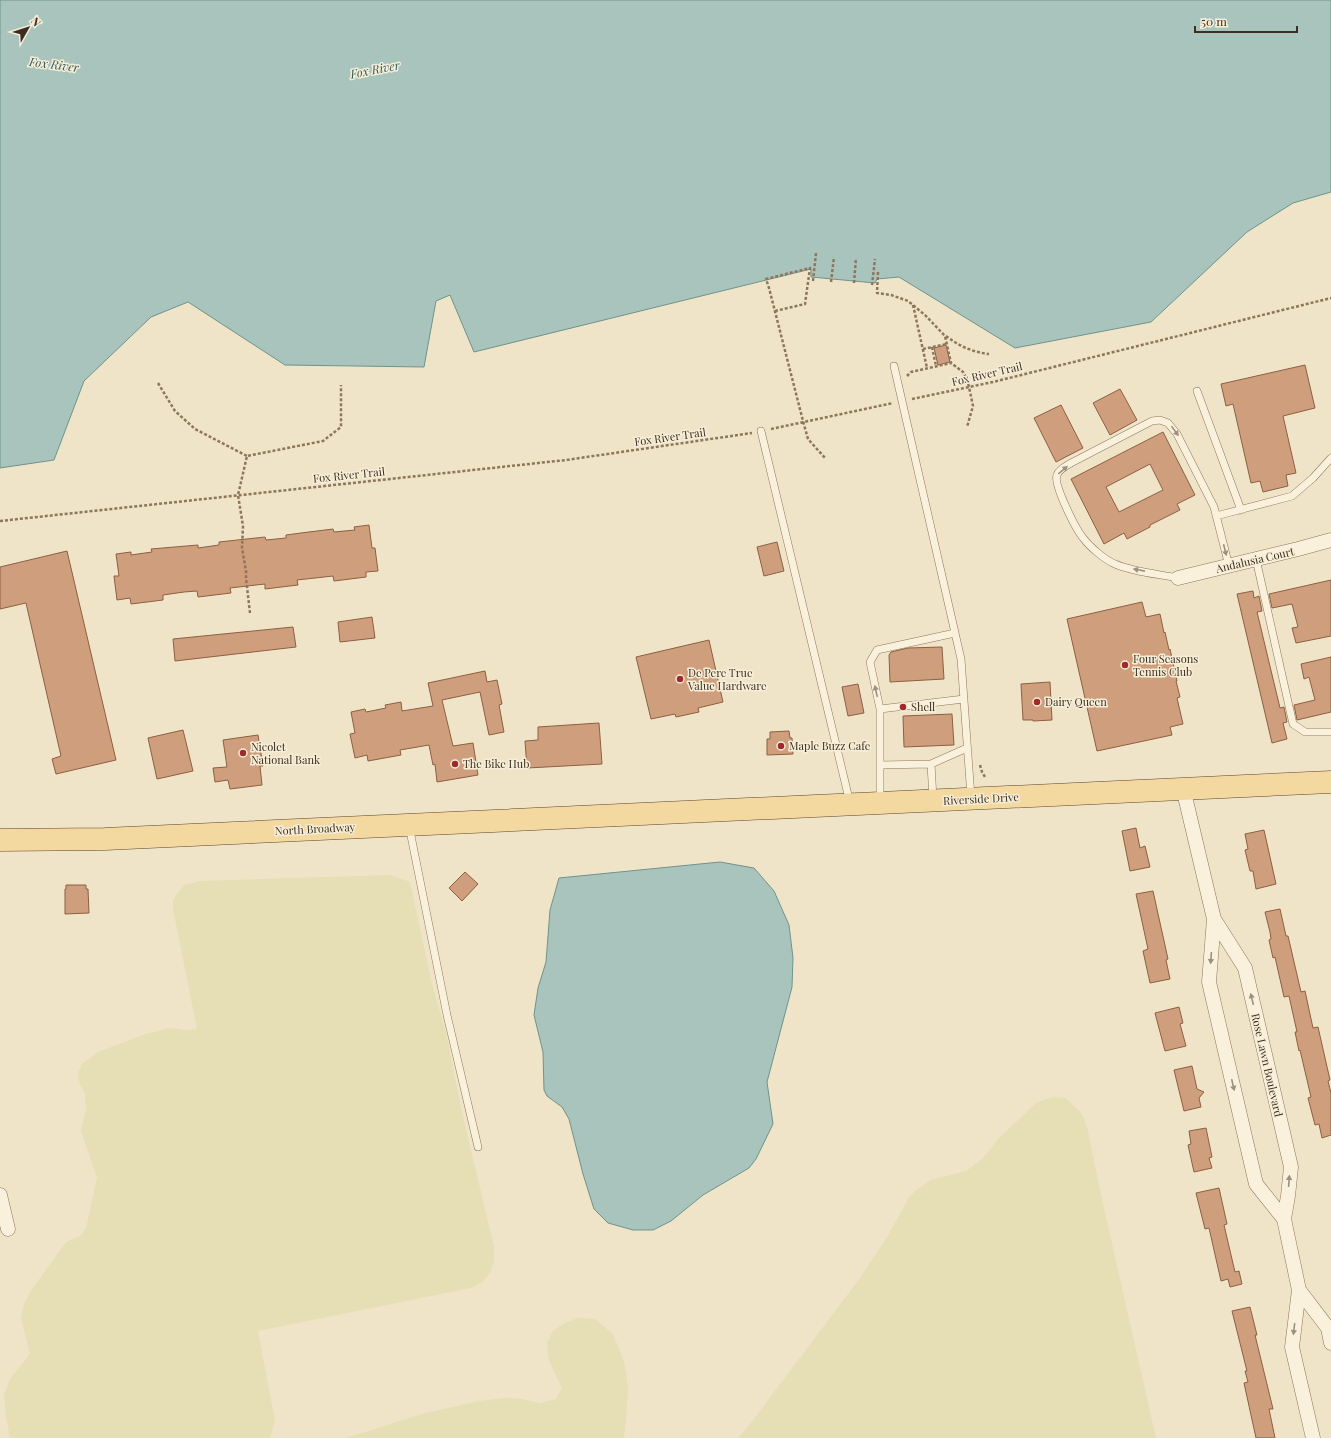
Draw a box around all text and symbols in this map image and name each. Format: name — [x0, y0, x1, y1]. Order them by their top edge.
north arrow — [8, 8, 48, 48]
scale bar — [1195, 8, 1297, 34]
text: 50 m — [1201, 13, 1227, 29]
text: N — [28, 14, 45, 29]
water label: Fox River — [27, 53, 81, 75]
water label: Fox River — [348, 56, 402, 82]
street label: Fox River Trail — [950, 358, 1024, 389]
street label: Fox River Trail — [633, 424, 707, 449]
one-way arrow — [1171, 426, 1179, 437]
street label: Fox River Trail — [312, 463, 386, 486]
one-way arrow — [1057, 465, 1068, 474]
street label: Andalusia Court — [1213, 543, 1296, 576]
one-way arrow — [1222, 544, 1228, 557]
one-way arrow — [1133, 567, 1146, 573]
place label: Four Seasons Tennis Club — [1133, 651, 1198, 679]
marker: Four Seasons Tennis Club — [1120, 660, 1130, 670]
place label: De Pere True Value Hardware — [687, 665, 767, 693]
marker: De Pere True Value Hardware — [675, 674, 685, 684]
one-way arrow — [873, 685, 879, 697]
place label: Dairy Queen — [1045, 694, 1107, 709]
marker: Dairy Queen — [1032, 697, 1042, 707]
place label: Shell — [911, 699, 935, 714]
marker: Shell — [898, 702, 908, 712]
place label: Maple Buzz Cafe — [789, 738, 871, 753]
place label: Nicolet National Bank — [251, 739, 320, 767]
marker: Maple Buzz Cafe — [776, 741, 786, 751]
marker: Nicolet National Bank — [238, 748, 248, 758]
place label: The Bike Hub — [463, 756, 529, 771]
marker: The Bike Hub — [450, 759, 460, 769]
street label: Riverside Drive — [943, 789, 1020, 808]
street label: North Broadway — [274, 819, 356, 838]
one-way arrow — [1208, 952, 1215, 964]
one-way arrow — [1249, 993, 1255, 1005]
street label: Rose Lawn Boulevard — [1248, 1012, 1287, 1119]
one-way arrow — [1231, 1079, 1237, 1091]
one-way arrow — [1286, 1175, 1293, 1187]
one-way arrow — [1291, 1323, 1297, 1335]

